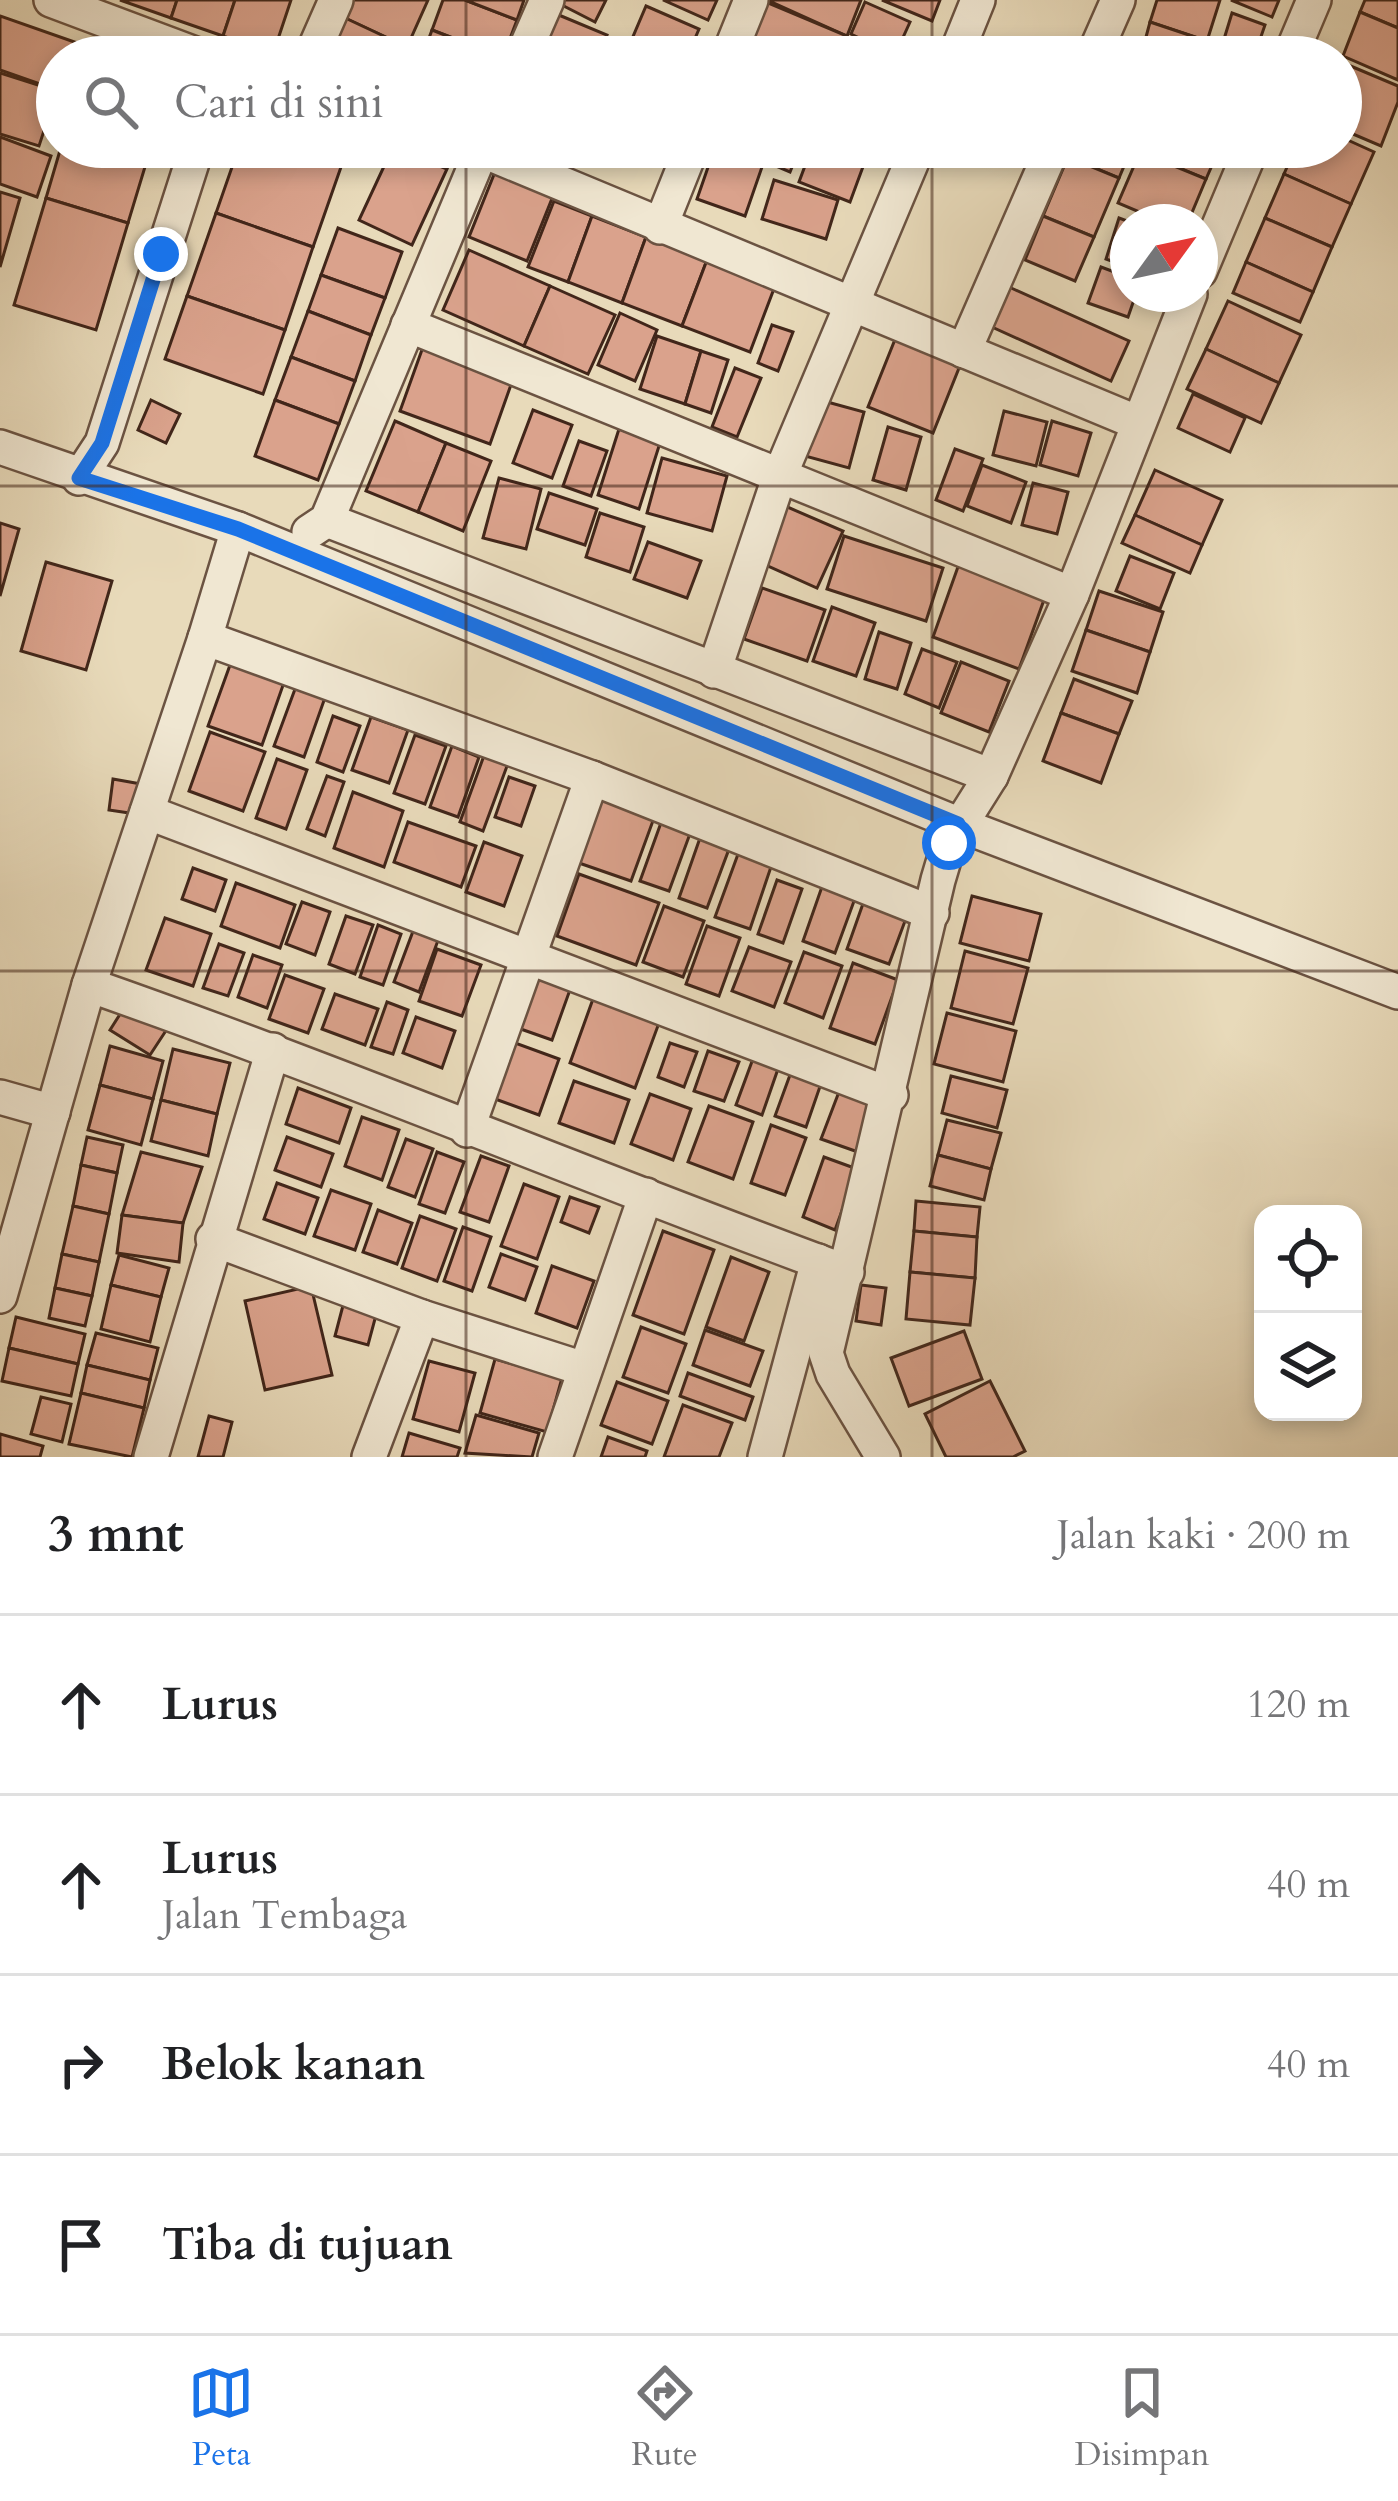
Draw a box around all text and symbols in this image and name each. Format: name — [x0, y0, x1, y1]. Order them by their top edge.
search box — [36, 36, 1362, 168]
icon: search — [78, 69, 144, 135]
text: Cari di sini — [174, 72, 384, 133]
north arrow — [1110, 204, 1218, 312]
route end — [134, 227, 188, 281]
route start — [922, 816, 976, 870]
map controls — [1254, 1205, 1362, 1421]
button: locate — [1254, 1205, 1362, 1313]
button: layers — [1254, 1313, 1362, 1421]
text: 3 mnt — [48, 1500, 184, 1570]
text: Jalan kaki · 200 m — [1057, 1509, 1350, 1562]
icon: ahead — [48, 1672, 114, 1738]
text: Lurus — [162, 1674, 278, 1735]
text: 120 m — [1247, 1678, 1350, 1731]
text: Lurus — [162, 1828, 278, 1889]
icon: ahead — [48, 1852, 114, 1918]
text: 40 m — [1267, 1858, 1350, 1911]
text: Jalan Tembaga — [162, 1889, 407, 1942]
icon: right — [48, 2032, 114, 2098]
text: Belok kanan — [162, 2034, 425, 2095]
text: 40 m — [1267, 2038, 1350, 2091]
icon: arrive — [48, 2212, 114, 2278]
text: Tiba di tujuan — [162, 2214, 453, 2275]
tab: Peta — [188, 2360, 254, 2477]
tab: Rute — [631, 2360, 698, 2477]
tab: Disimpan — [1075, 2360, 1210, 2477]

